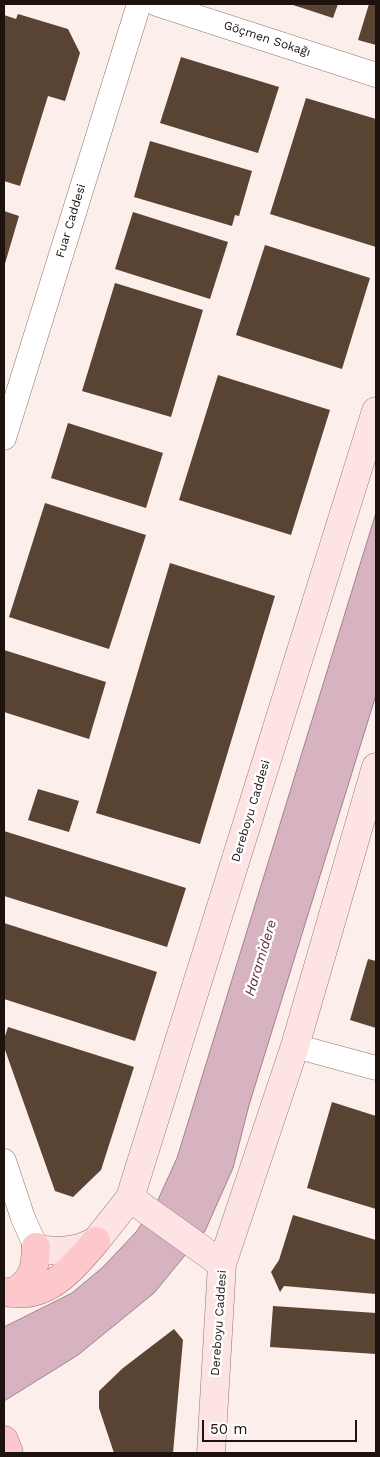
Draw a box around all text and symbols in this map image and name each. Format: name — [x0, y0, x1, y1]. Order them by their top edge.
street label: Göçmen Sokağı — [222, 18, 312, 60]
street label: Fuar Caddesi — [53, 182, 89, 260]
street label: Dereboyu Caddesi — [229, 758, 273, 864]
water label: Haramidere — [241, 918, 281, 998]
street label: Dereboyu Caddesi — [208, 1270, 230, 1376]
scale bar — [205, 1410, 360, 1442]
text: 50 m — [210, 1420, 247, 1438]

